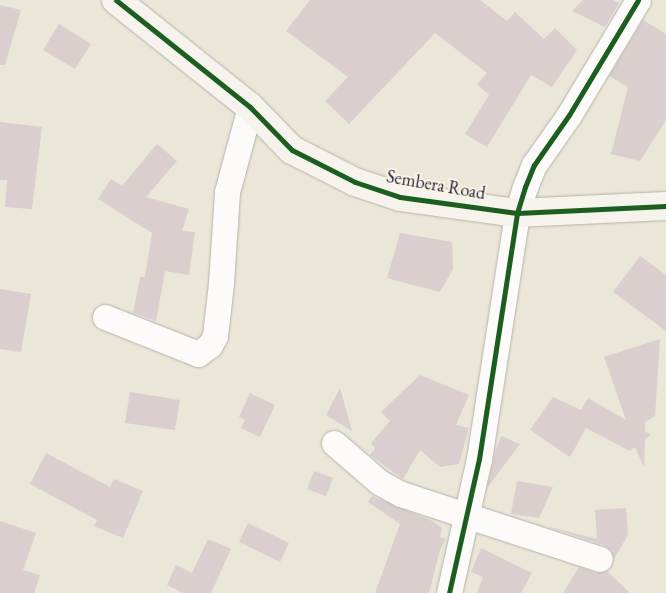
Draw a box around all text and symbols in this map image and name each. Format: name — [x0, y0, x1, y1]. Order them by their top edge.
street label: Sembera Road — [385, 166, 487, 204]

